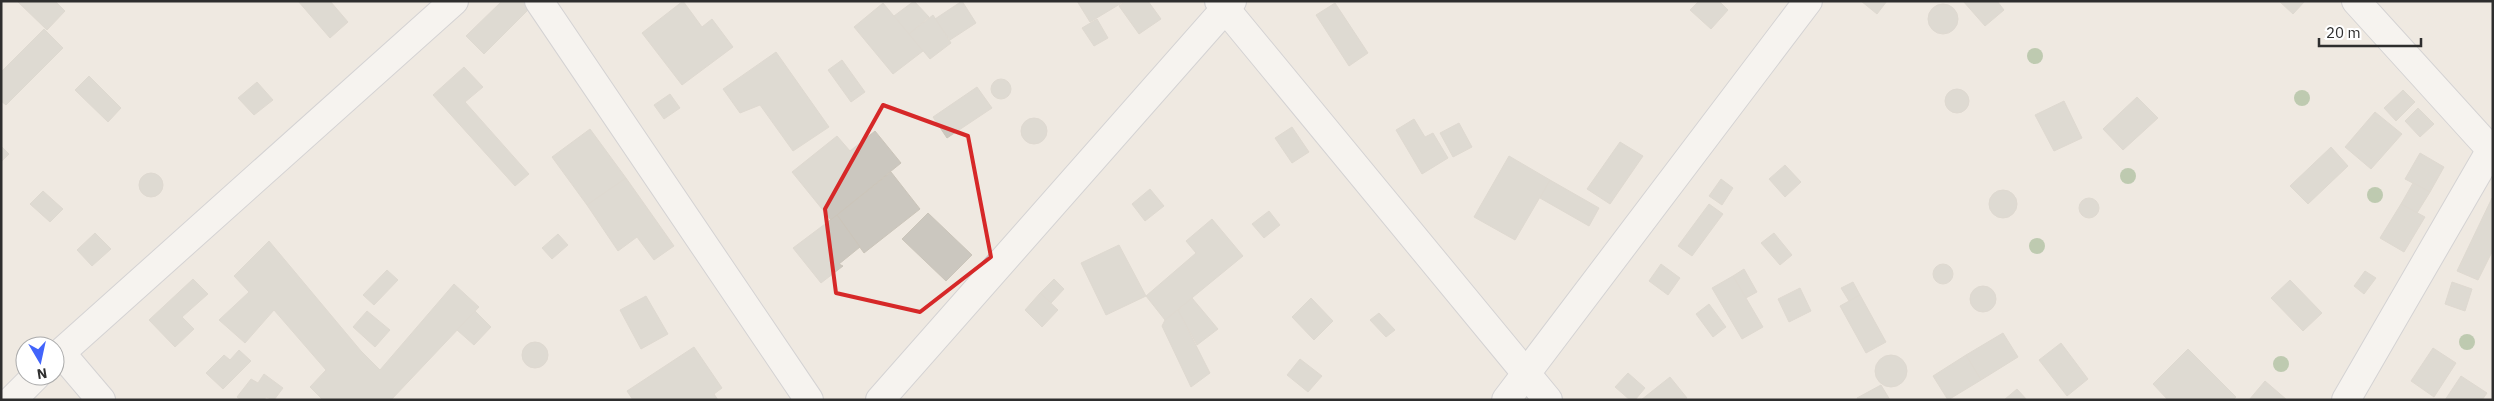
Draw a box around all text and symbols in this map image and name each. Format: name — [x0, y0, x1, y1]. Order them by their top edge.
scale bar — [2319, 15, 2422, 47]
text: 20 m — [2326, 23, 2361, 42]
north arrow — [15, 336, 65, 386]
text: N — [36, 364, 48, 384]

